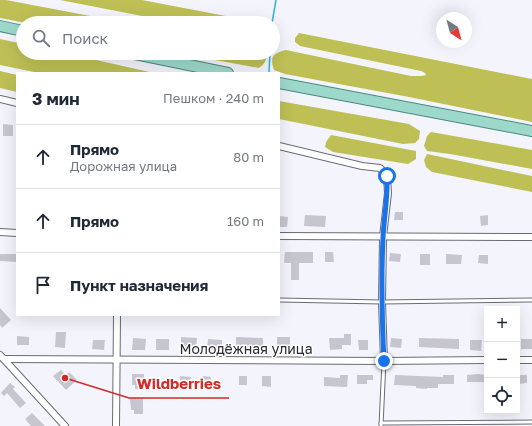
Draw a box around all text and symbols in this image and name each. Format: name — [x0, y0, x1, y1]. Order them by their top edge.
north arrow — [436, 12, 472, 48]
search box — [16, 16, 280, 60]
icon: search — [30, 27, 52, 49]
text: Поиск — [62, 29, 108, 47]
text: 3 мин — [32, 88, 80, 109]
text: Пешком · 240 m — [163, 90, 264, 106]
text: Прямо — [70, 140, 119, 158]
icon: ahead — [32, 146, 54, 168]
text: 80 m — [233, 149, 264, 165]
text: Дорожная улица — [70, 158, 177, 174]
route start — [378, 167, 396, 185]
icon: ahead — [32, 210, 54, 232]
text: Прямо — [70, 212, 119, 230]
text: 160 m — [227, 213, 264, 229]
icon: arrive — [32, 274, 54, 296]
text: Пункт назначения — [70, 276, 208, 294]
map controls — [484, 306, 520, 414]
button: + — [484, 306, 520, 342]
street label: Молодёжная улица — [179, 340, 313, 357]
button: − — [484, 342, 520, 378]
route end — [375, 352, 393, 370]
callout: Wildberries — [129, 371, 229, 398]
text: Wildberries — [137, 374, 221, 392]
button: locate — [484, 378, 520, 414]

